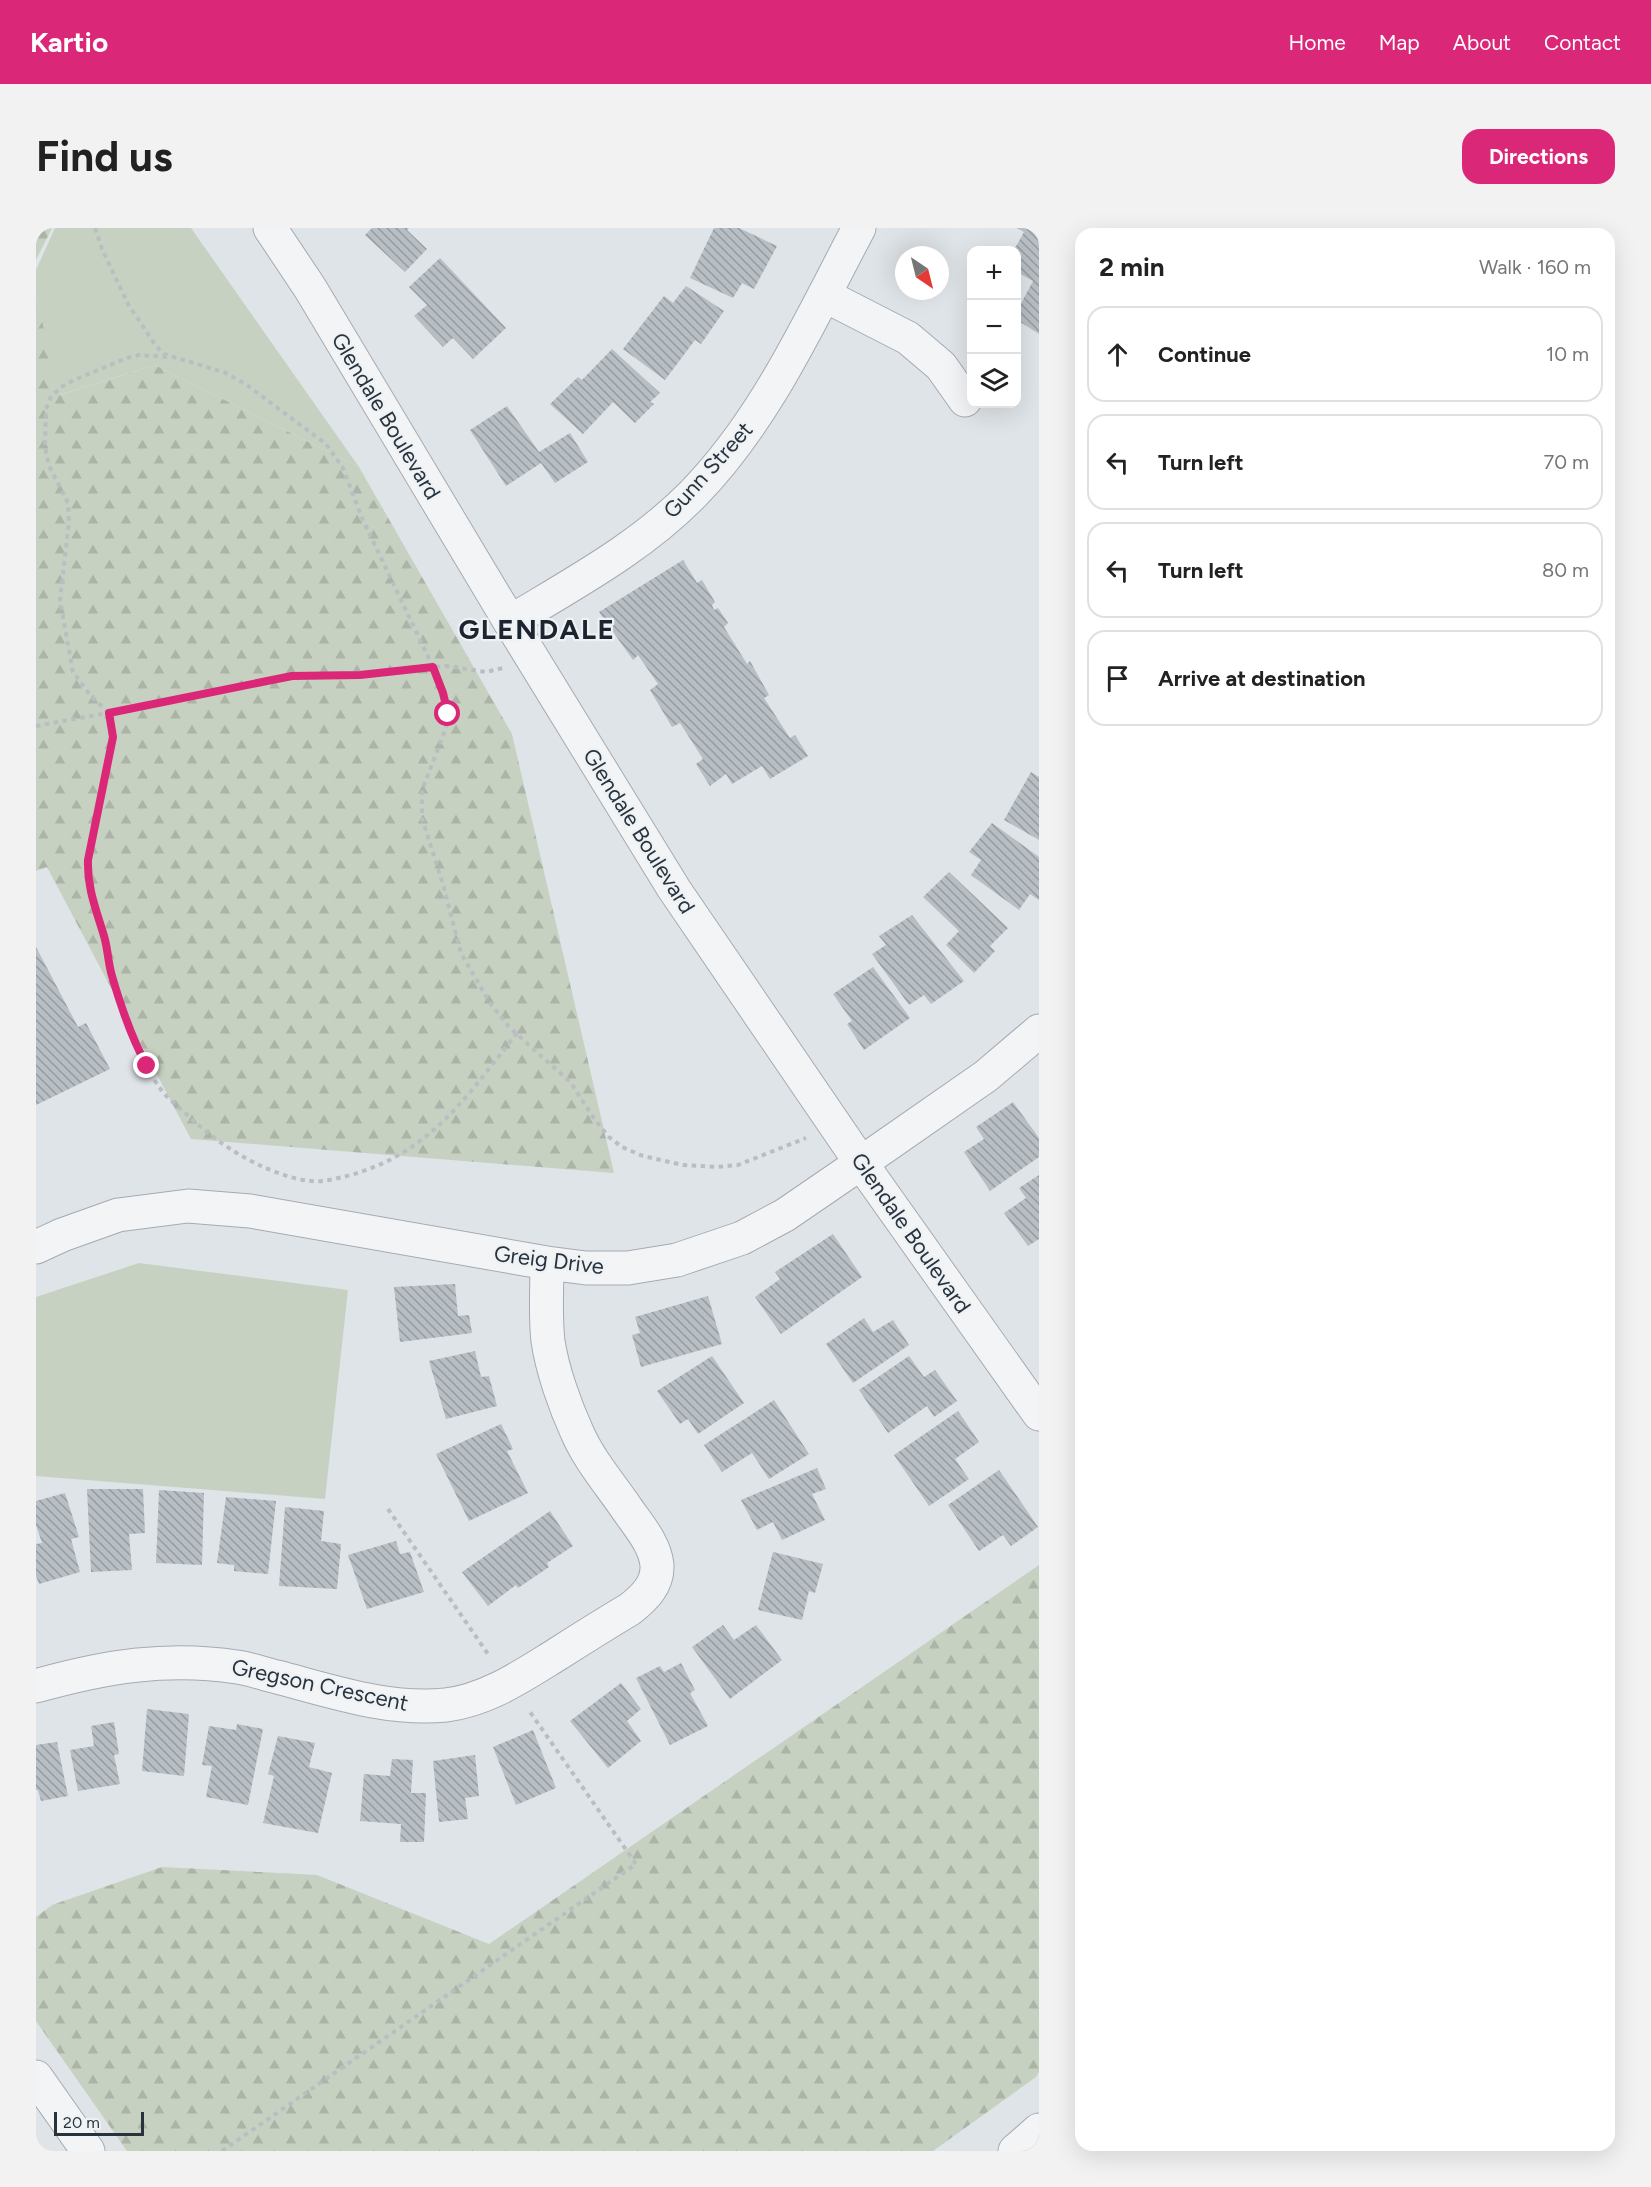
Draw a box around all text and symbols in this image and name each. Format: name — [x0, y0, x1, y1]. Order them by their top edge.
text: Kartio — [30, 25, 108, 59]
text: Home — [1289, 30, 1346, 55]
text: Map — [1379, 30, 1420, 55]
text: About — [1453, 30, 1511, 55]
text: Contact — [1544, 30, 1621, 55]
button: Directions — [1462, 129, 1615, 184]
text: Find us — [36, 131, 173, 182]
north arrow — [895, 246, 949, 300]
map controls — [967, 246, 1021, 408]
button: + — [967, 246, 1021, 300]
text: 2 min — [1099, 251, 1165, 283]
text: Walk · 160 m — [1479, 255, 1591, 279]
button: − — [967, 300, 1021, 354]
street label: Glendale Boulevard — [325, 328, 447, 504]
icon: ahead — [1101, 338, 1134, 371]
text: Continue — [1158, 341, 1251, 368]
text: 10 m — [1546, 342, 1589, 366]
button: layers — [967, 354, 1021, 408]
street label: Gunn Street — [658, 416, 758, 524]
icon: left — [1101, 446, 1134, 479]
text: Turn left — [1158, 449, 1244, 476]
text: 70 m — [1543, 450, 1589, 474]
icon: left — [1101, 554, 1134, 587]
text: Turn left — [1158, 557, 1244, 584]
text: 80 m — [1542, 558, 1589, 582]
district label: GLENDALE — [458, 612, 616, 646]
icon: arrive — [1101, 662, 1134, 695]
text: Arrive at destination — [1158, 665, 1366, 692]
route start — [434, 700, 460, 726]
street label: Glendale Boulevard — [577, 743, 701, 919]
route end — [133, 1052, 159, 1078]
street label: Glendale Boulevard — [845, 1147, 977, 1319]
street label: Greig Drive — [493, 1240, 605, 1280]
street label: Gregson Crescent — [229, 1653, 411, 1717]
scale bar — [54, 2109, 144, 2136]
text: 20 m — [63, 2113, 100, 2132]

